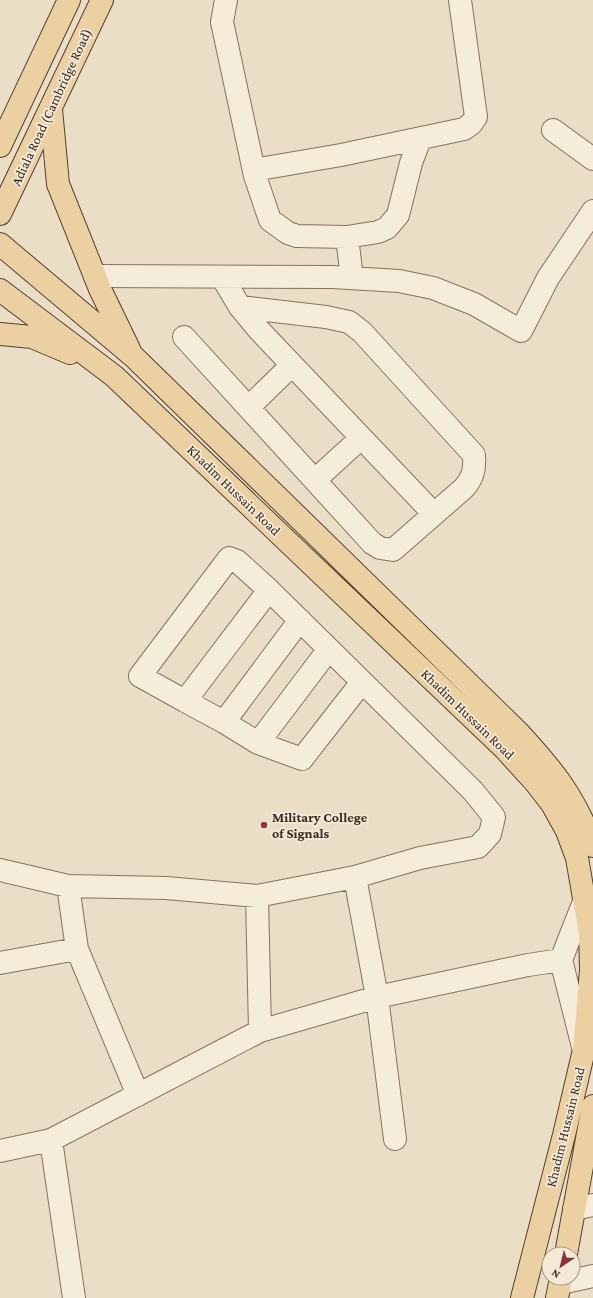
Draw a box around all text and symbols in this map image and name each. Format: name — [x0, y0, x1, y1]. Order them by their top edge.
street label: Adiala Road (Cambridge Road) — [7, 26, 95, 189]
street label: Khadim Hussain Road — [184, 441, 284, 539]
street label: Khadim Hussain Road — [418, 665, 518, 763]
place label: Military College of Signals — [272, 809, 368, 841]
marker: Military College of Signals — [259, 820, 269, 830]
street label: Khadim Hussain Road — [542, 1065, 588, 1189]
north arrow — [541, 1246, 581, 1286]
text: N — [548, 1267, 562, 1281]

